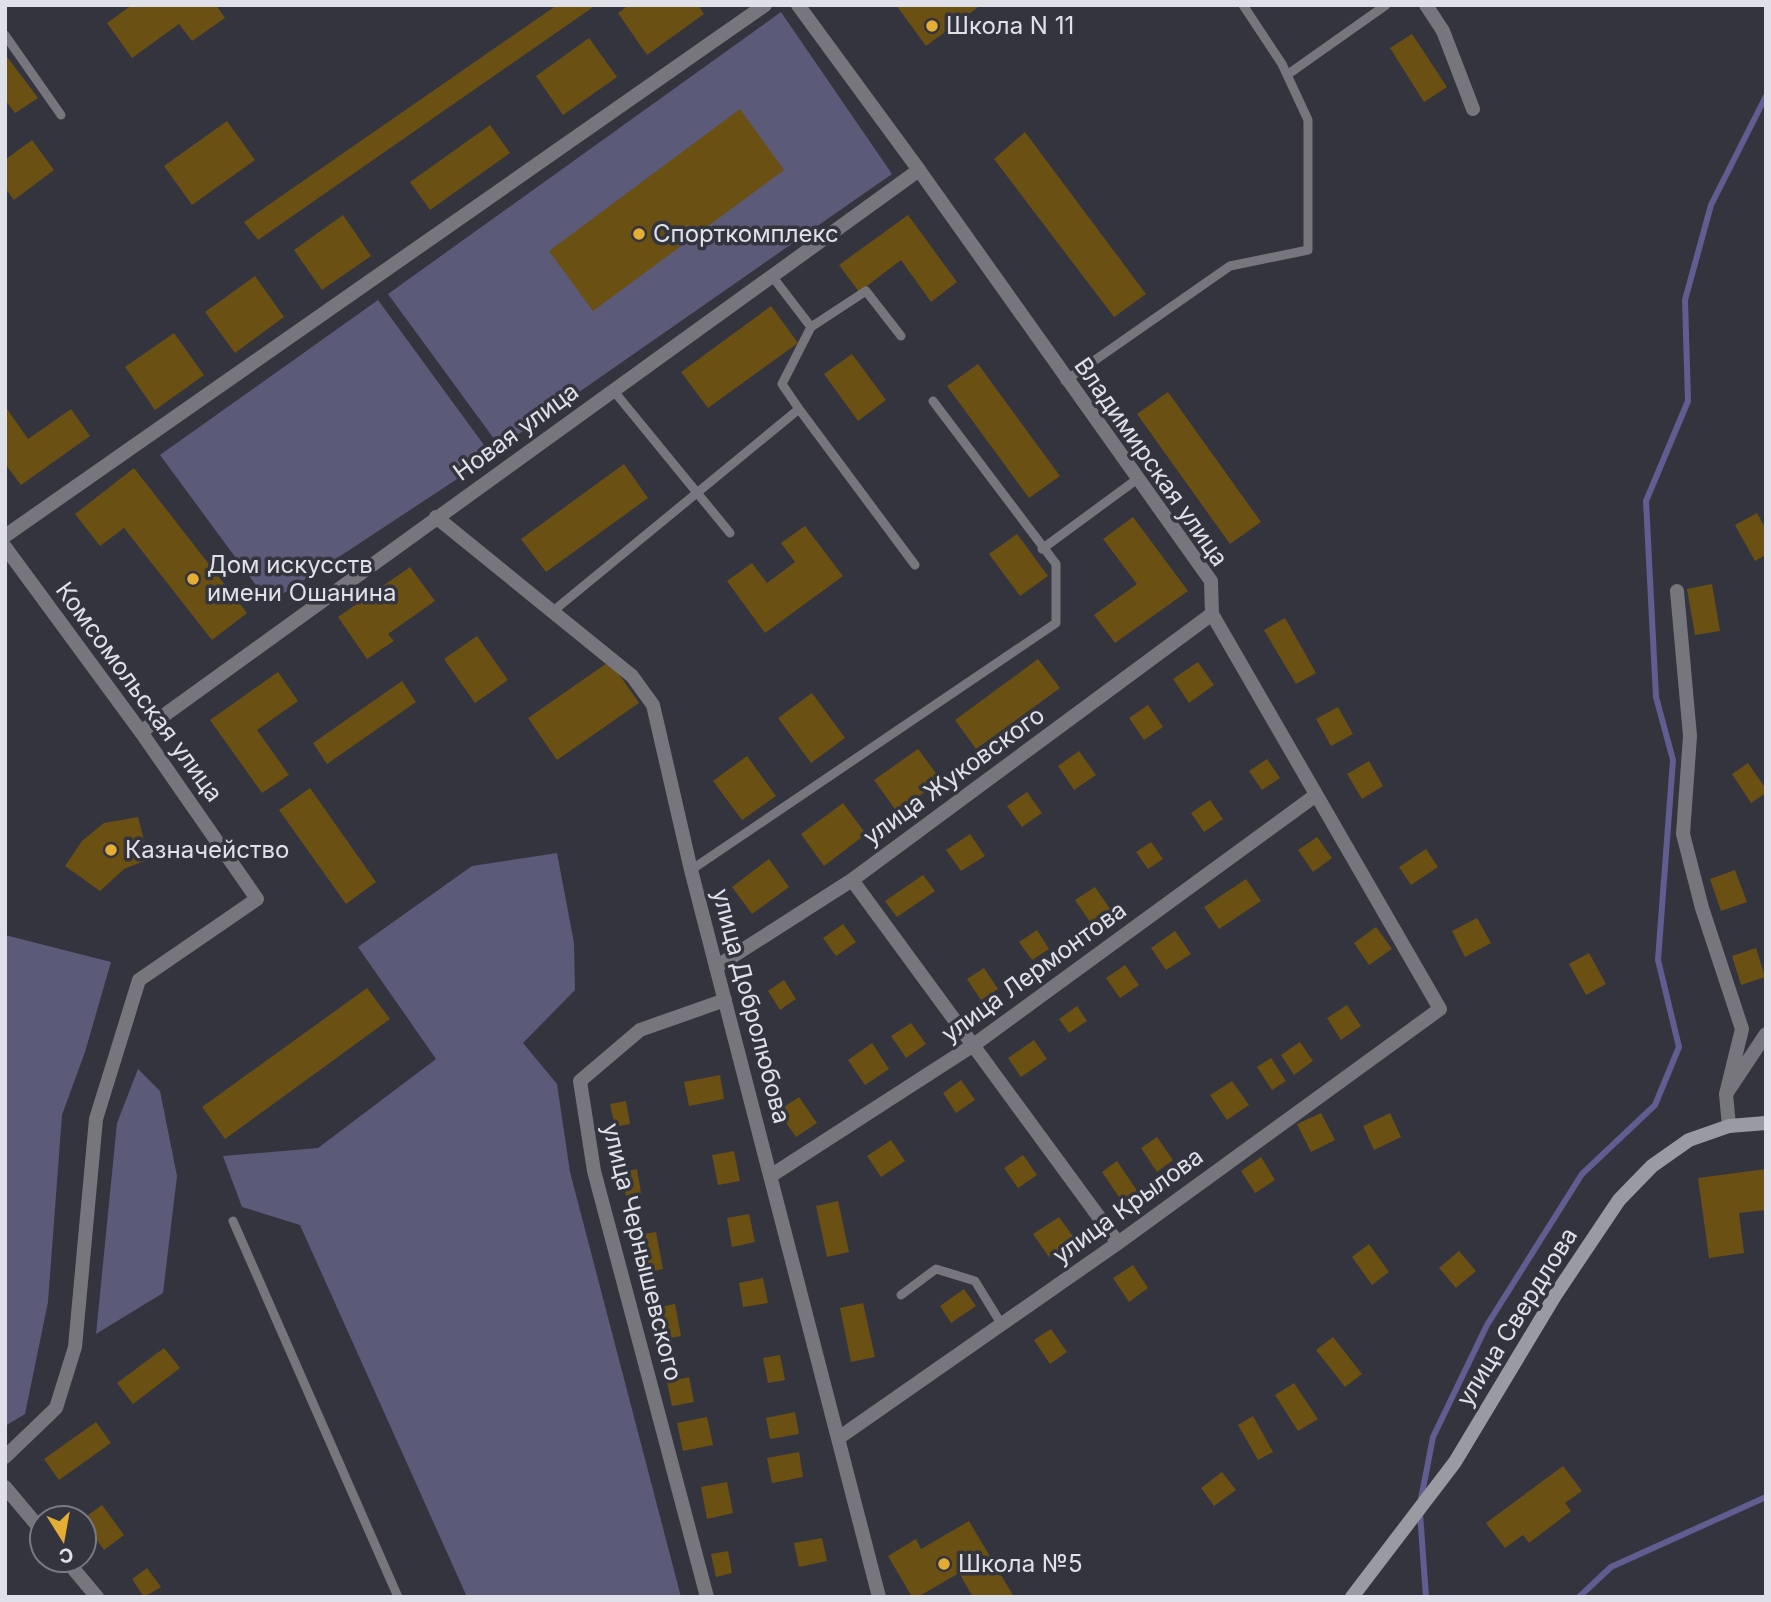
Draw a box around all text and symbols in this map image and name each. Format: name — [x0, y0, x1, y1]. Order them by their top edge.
place label: Школа N 11 — [946, 11, 1074, 40]
marker: Школа N 11 — [924, 18, 940, 34]
place label: Спорткомплекс — [653, 219, 839, 248]
marker: Спорткомплекс — [631, 226, 647, 242]
street label: Владимирская улица — [1068, 352, 1234, 572]
street label: Новая улица — [448, 377, 584, 487]
place label: Дом искусств имени Ошанина — [207, 550, 396, 607]
marker: Дом искусств имени Ошанина — [185, 571, 201, 587]
street label: Комсомольская улица — [50, 576, 229, 807]
street label: улица Жуковского — [857, 700, 1050, 851]
place label: Казначейство — [125, 835, 289, 864]
marker: Казначейство — [103, 842, 119, 858]
street label: улица Добролюбова — [706, 885, 797, 1126]
street label: улица Лермонтова — [936, 895, 1132, 1048]
street label: улица Чернышевского — [596, 1120, 689, 1384]
street label: улица Крылова — [1047, 1141, 1209, 1270]
street label: улица Свердлова — [1450, 1222, 1583, 1411]
north arrow — [28, 1504, 98, 1574]
text: С — [57, 1543, 75, 1568]
place label: Школа №5 — [958, 1549, 1083, 1578]
marker: Школа №5 — [936, 1556, 952, 1572]

